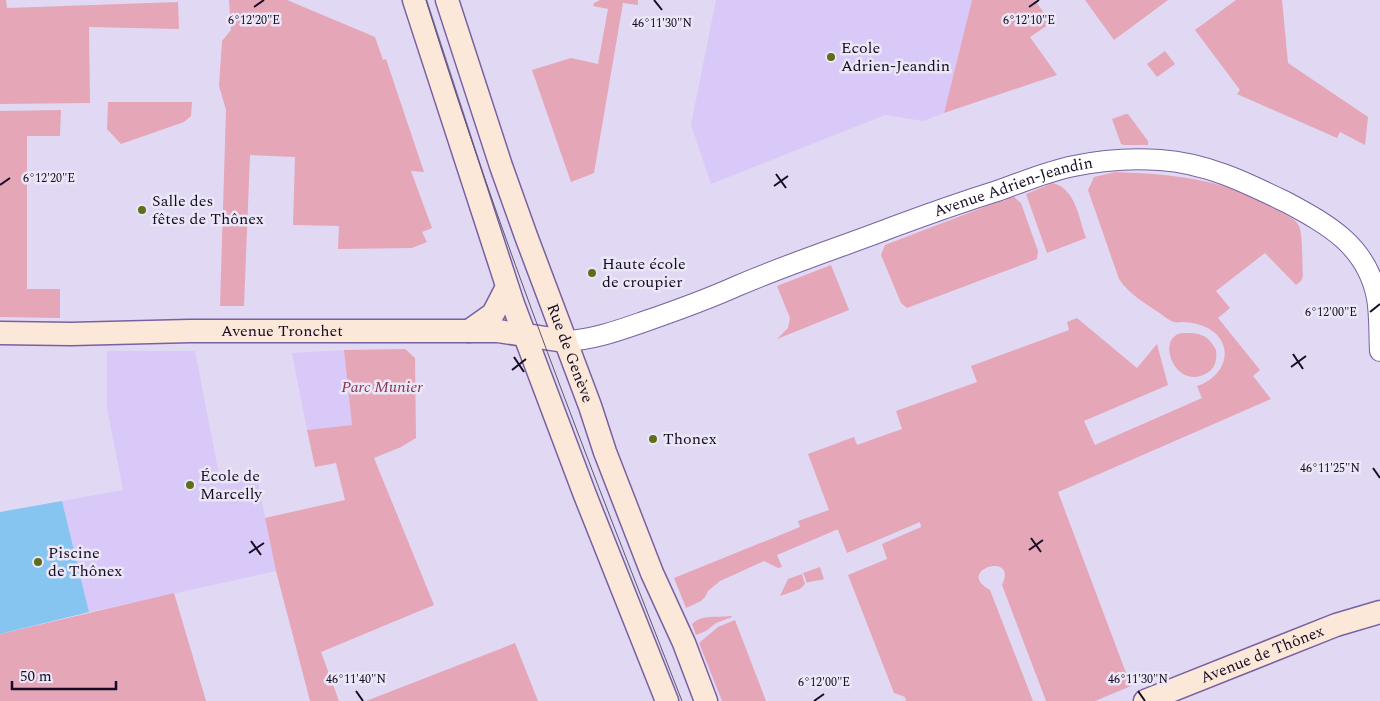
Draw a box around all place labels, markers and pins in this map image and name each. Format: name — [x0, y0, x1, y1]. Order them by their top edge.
place label: Ecole Adrien-Jeandin — [841, 36, 950, 78]
marker: Ecole Adrien-Jeandin — [825, 51, 837, 63]
place label: Salle des fêtes de Thônex — [152, 189, 264, 231]
marker: Salle des fêtes de Thônex — [136, 204, 148, 216]
place label: Haute école de croupier — [602, 252, 686, 294]
marker: Haute école de croupier — [586, 267, 598, 279]
place label: Thonex — [663, 427, 717, 451]
marker: Thonex — [647, 433, 659, 445]
place label: École de Marcelly — [200, 464, 263, 506]
marker: École de Marcelly — [184, 479, 196, 491]
place label: Piscine de Thônex — [48, 541, 122, 583]
marker: Piscine de Thônex — [32, 556, 44, 568]

